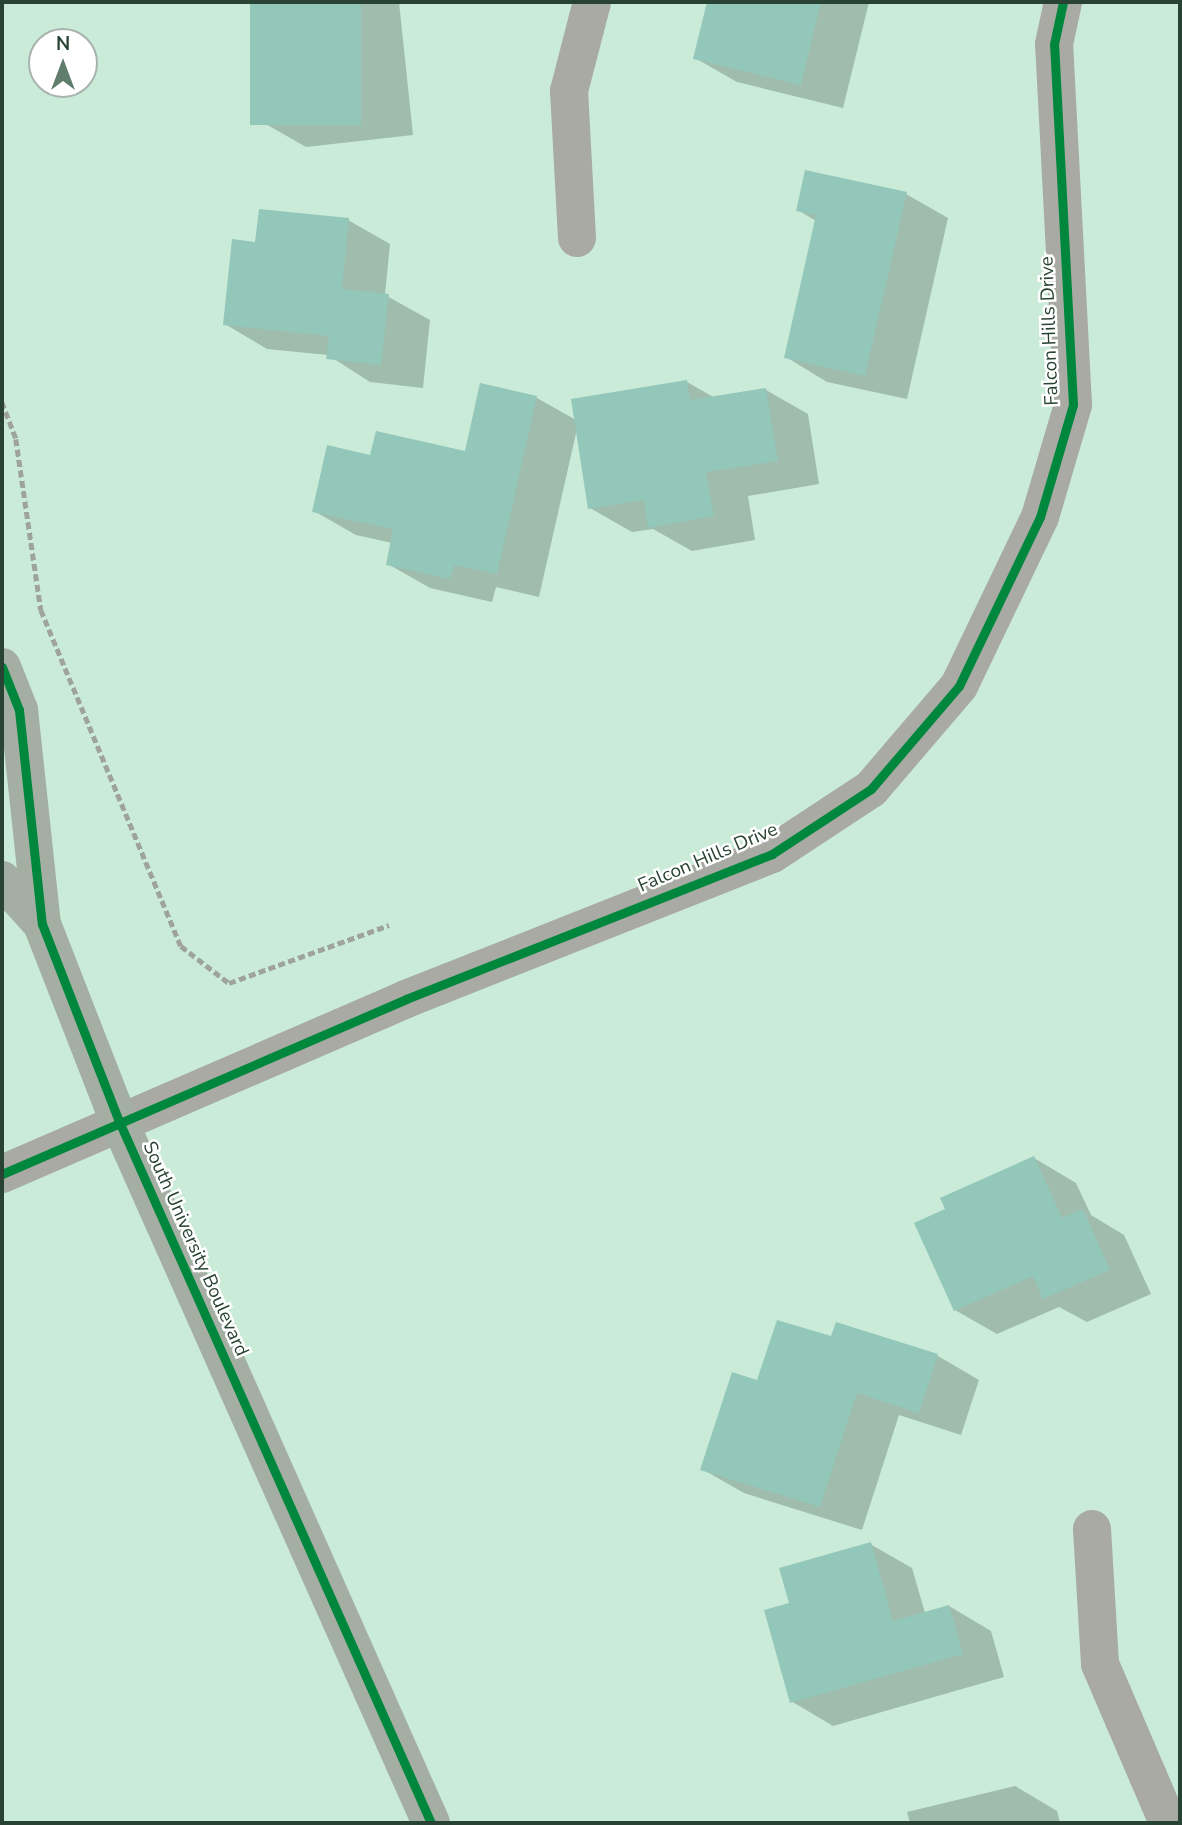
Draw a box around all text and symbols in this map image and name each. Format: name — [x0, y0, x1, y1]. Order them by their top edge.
north arrow — [28, 28, 98, 98]
text: N — [56, 31, 70, 57]
street label: Falcon Hills Drive — [1036, 256, 1064, 406]
street label: Falcon Hills Drive — [635, 818, 781, 898]
street label: South University Boulevard — [137, 1138, 253, 1360]

